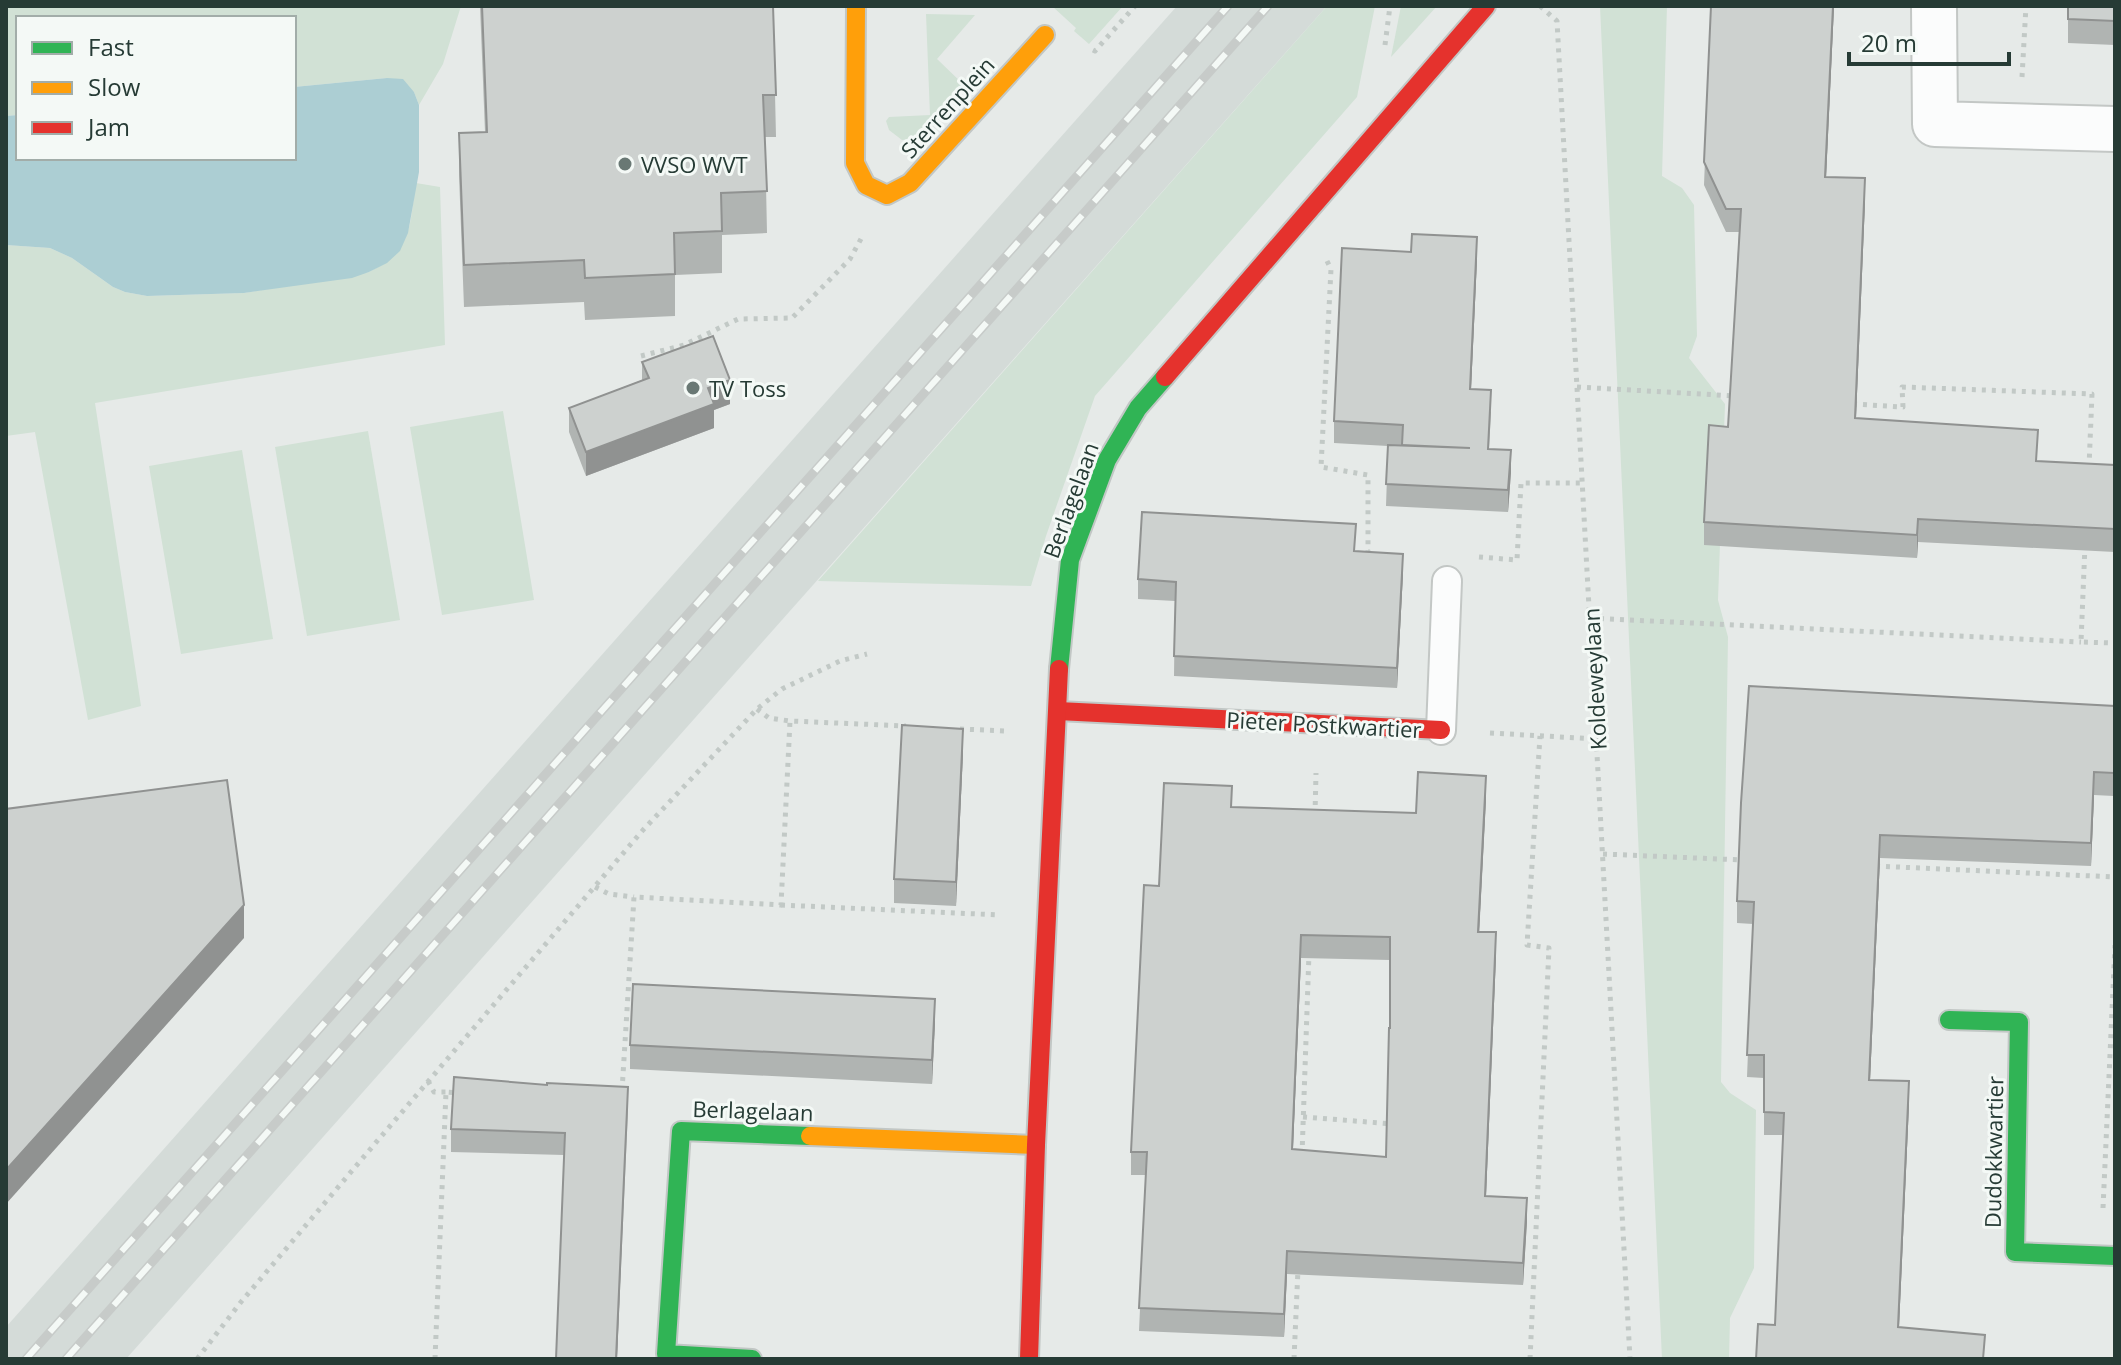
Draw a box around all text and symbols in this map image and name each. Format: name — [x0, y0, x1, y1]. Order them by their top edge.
legend — [16, 16, 296, 160]
scale bar — [1849, 16, 2009, 66]
text: 20 m — [1861, 26, 1917, 59]
text: Fast — [88, 30, 134, 63]
street label: Sterrenplein — [894, 50, 1000, 164]
text: Slow — [88, 70, 141, 103]
text: Jam — [86, 110, 130, 143]
place label: VVSO WVT — [641, 149, 748, 179]
marker: VVSO WVT — [616, 155, 634, 173]
place label: TV Toss — [709, 373, 786, 403]
marker: TV Toss — [684, 379, 702, 397]
street label: Berlagelaan — [1035, 438, 1105, 562]
street label: Koldeweylaan — [1575, 607, 1613, 751]
street label: Pieter Postkwartier — [1226, 704, 1422, 744]
street label: Dudokkwartier — [1977, 1076, 2009, 1228]
street label: Berlagelaan — [692, 1093, 814, 1127]

